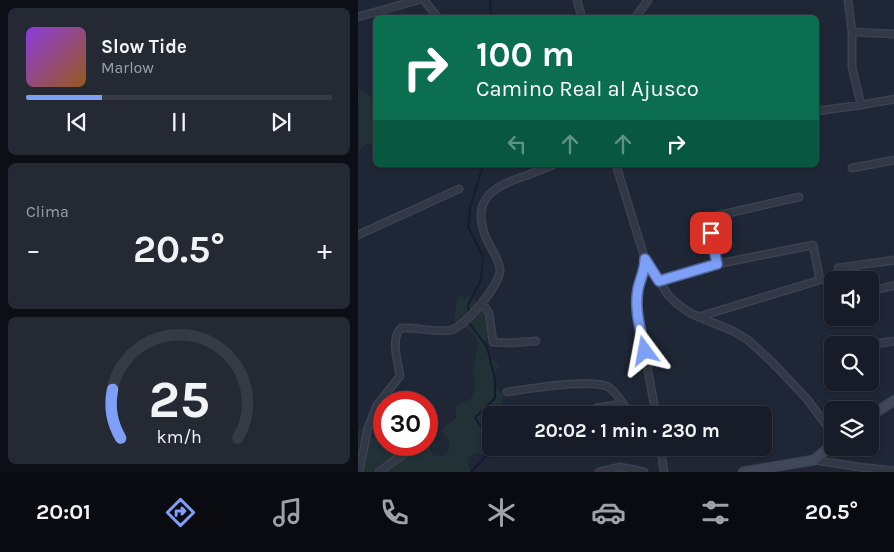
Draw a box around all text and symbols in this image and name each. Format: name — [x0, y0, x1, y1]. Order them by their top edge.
text: 100 m — [476, 34, 575, 75]
icon: right — [393, 35, 458, 100]
text: Slow Tide — [101, 36, 187, 58]
text: Marlow — [101, 58, 154, 77]
text: Camino Real al Ajusco — [476, 76, 699, 102]
icon: previous — [63, 108, 91, 136]
icon: pause — [165, 108, 193, 136]
icon: next — [267, 108, 295, 136]
icon: left — [503, 130, 531, 158]
icon: ahead — [556, 130, 584, 158]
icon: ahead — [609, 130, 637, 158]
icon: right — [662, 130, 690, 158]
text: Clima — [26, 202, 69, 221]
pin — [690, 212, 732, 254]
icon: arrive — [697, 219, 725, 247]
text: 20.5° — [133, 227, 225, 272]
text: − — [26, 233, 41, 266]
text: + — [317, 233, 332, 266]
map controls — [824, 271, 879, 456]
button: sound — [824, 271, 879, 326]
position arrow — [618, 324, 670, 376]
button: search — [824, 336, 879, 391]
text: 25 — [148, 369, 210, 430]
speed limit sign: 30 — [373, 391, 438, 456]
button: layers — [824, 401, 879, 456]
text: 20:02 · 1 min · 230 m — [534, 420, 720, 442]
text: km/h — [156, 427, 202, 448]
icon: directions — [163, 495, 198, 530]
icon: music — [270, 495, 305, 530]
icon: phone — [377, 495, 412, 530]
icon: climate — [484, 495, 519, 530]
icon: car — [591, 495, 626, 530]
icon: filters — [698, 495, 733, 530]
text: 20:01 — [36, 499, 91, 525]
text: 20.5° — [805, 499, 858, 525]

